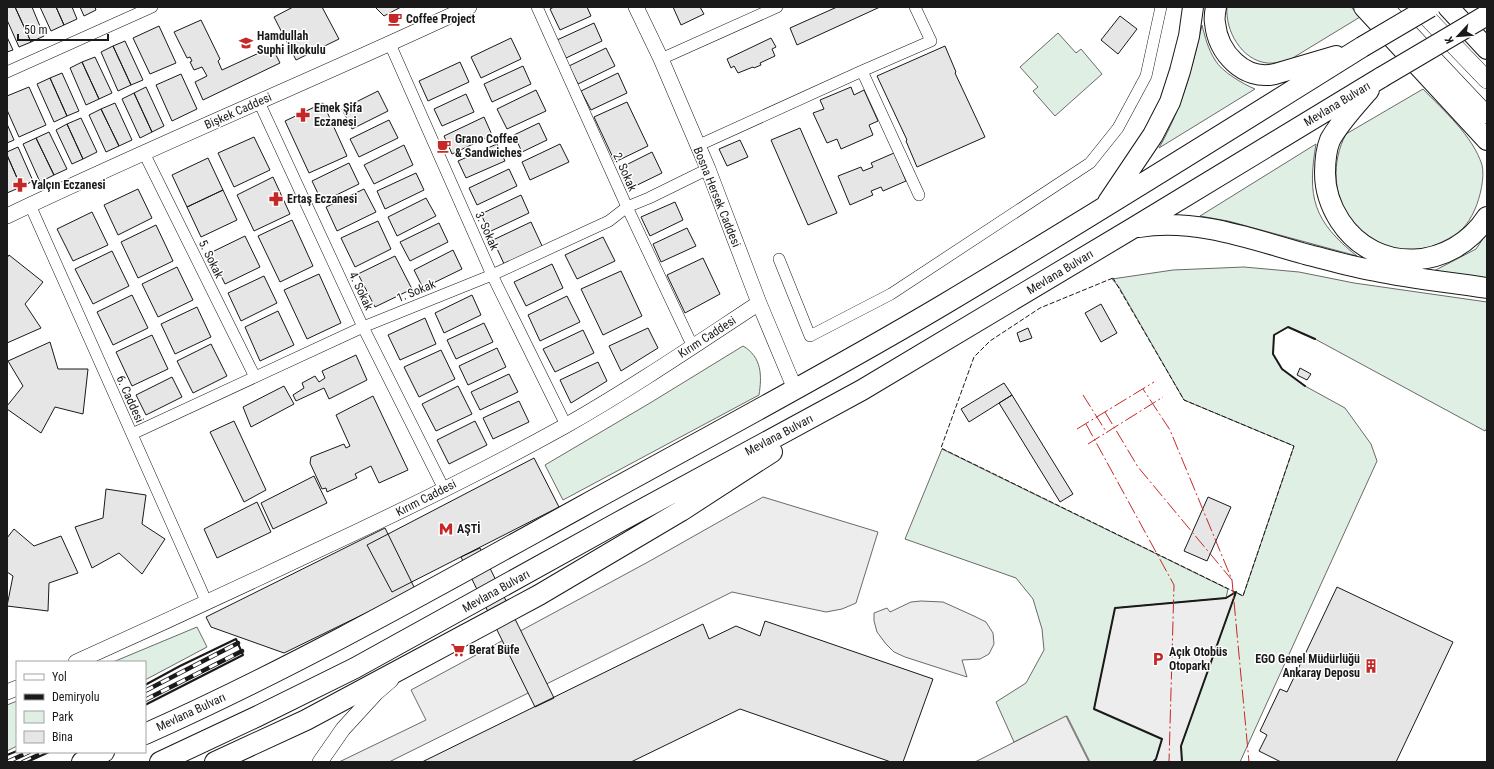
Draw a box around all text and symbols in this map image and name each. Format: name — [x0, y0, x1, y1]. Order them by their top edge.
cafe icon: Coffee Project — [387, 11, 403, 27]
place label: Coffee Project — [406, 12, 476, 26]
scale bar — [18, 16, 108, 42]
north arrow — [1438, 16, 1478, 56]
text: 50 m — [24, 23, 48, 37]
place label: Hamdullah Suphi İlkokulu — [257, 29, 326, 57]
text: K — [1442, 34, 1457, 46]
school or university icon: Hamdullah Suphi İlkokulu — [238, 35, 254, 51]
street label: Mevlana Bulvarı — [1301, 79, 1373, 129]
street label: Bişkek Caddesi — [202, 90, 274, 132]
place label: Emek Şifa Eczanesi — [314, 101, 362, 129]
pharmacy icon: Emek Şifa Eczanesi — [295, 107, 311, 123]
place label: Grano Coffee & Sandwiches — [455, 132, 522, 160]
cafe icon: Grano Coffee & Sandwiches — [436, 138, 452, 154]
street label: Bosna Hersek Caddesi — [691, 145, 743, 249]
street label: 2. Sokak — [610, 151, 640, 194]
pharmacy icon: Yalçın Eczanesi — [12, 177, 28, 193]
place label: Yalçın Eczanesi — [31, 178, 106, 192]
pharmacy icon: Ertaş Eczanesi — [268, 191, 284, 207]
place label: Ertaş Eczanesi — [287, 192, 357, 206]
street label: 3. Sokak — [472, 210, 502, 253]
street label: 5. Sokak — [196, 238, 226, 281]
street label: Mevlana Bulvarı — [1024, 247, 1096, 297]
street label: 4. Sokak — [346, 270, 376, 313]
street label: 1. Sokak — [395, 277, 438, 305]
street label: Kırım Caddesi — [676, 313, 738, 361]
street label: 6. Caddesi — [113, 373, 147, 425]
street label: Mevlana Bulvarı — [743, 411, 815, 459]
street label: Kırım Caddesi — [393, 477, 459, 519]
metro station icon: AŞTİ — [438, 521, 454, 537]
place label: AŞTİ — [457, 521, 480, 536]
street label: Mevlana Bulvarı — [460, 567, 532, 615]
supermarket icon: Berat Büfe — [450, 642, 466, 658]
place label: Berat Büfe — [469, 643, 520, 657]
place label: Açık Otobüs Otoparkı — [1169, 645, 1228, 673]
parking icon: Açık Otobüs Otoparkı — [1150, 651, 1166, 667]
place label: EGO Genel Müdürlüğü Ankaray Deposu — [1255, 652, 1360, 680]
building icon: EGO Genel Müdürlüğü Ankaray Deposu — [1363, 658, 1379, 674]
legend — [16, 661, 146, 753]
text: Yol — [52, 670, 67, 684]
text: Demiryolu — [52, 690, 100, 704]
street label: Mevlana Bulvarı — [154, 690, 228, 734]
text: Park — [52, 710, 74, 724]
text: Bina — [52, 730, 73, 744]

